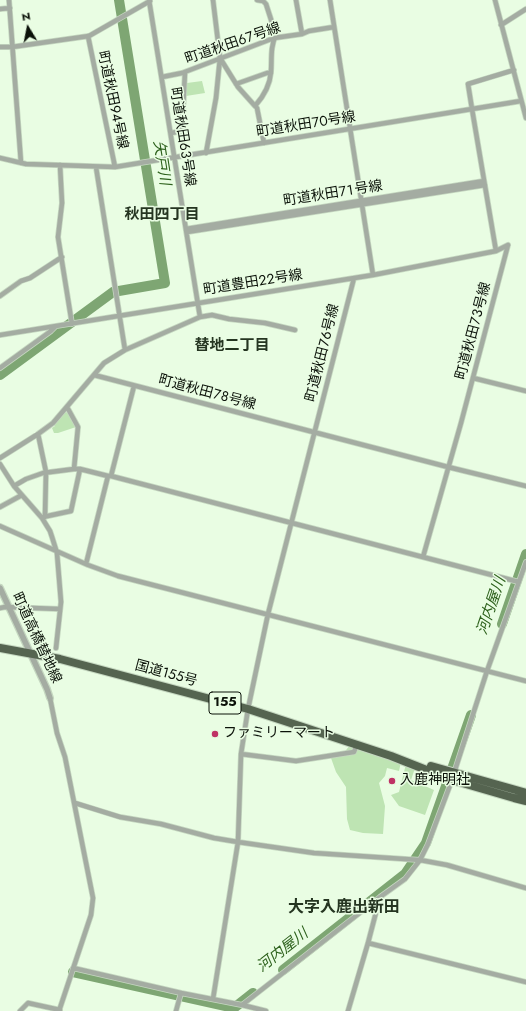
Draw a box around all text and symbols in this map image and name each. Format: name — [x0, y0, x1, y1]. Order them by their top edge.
north arrow — [8, 8, 48, 48]
text: N — [20, 8, 32, 25]
street label: 町道秋田６７号線 — [183, 20, 283, 68]
street label: 町道秋田９４号線 — [93, 49, 131, 151]
street label: 町道秋田６３号線 — [166, 86, 198, 188]
street label: 町道秋田７０号線 — [255, 109, 357, 141]
water label: 矢戸川 — [149, 139, 173, 187]
street label: 町道秋田７１号線 — [282, 178, 384, 210]
district label: 秋田四丁目 — [125, 206, 199, 224]
street label: 町道豊田２２号線 — [202, 267, 304, 299]
street label: 町道秋田７３号線 — [453, 280, 495, 382]
street label: 町道秋田７６号線 — [303, 302, 343, 404]
district label: 替地二丁目 — [195, 337, 269, 355]
street label: 町道秋田７８号線 — [156, 372, 258, 414]
water label: 河内屋川 — [474, 575, 510, 637]
street label: 町道高橋替地線 — [8, 590, 64, 686]
street label: 国道155号 — [133, 658, 199, 690]
road number: 155 — [209, 692, 241, 714]
place label: ファミリーマート — [223, 726, 335, 742]
marker: ファミリーマート — [210, 729, 220, 739]
place label: 入鹿神明社 — [400, 773, 470, 789]
marker: 入鹿神明社 — [387, 776, 397, 786]
district label: 大字入鹿出新田 — [288, 898, 400, 918]
water label: 河内屋川 — [254, 925, 312, 977]

